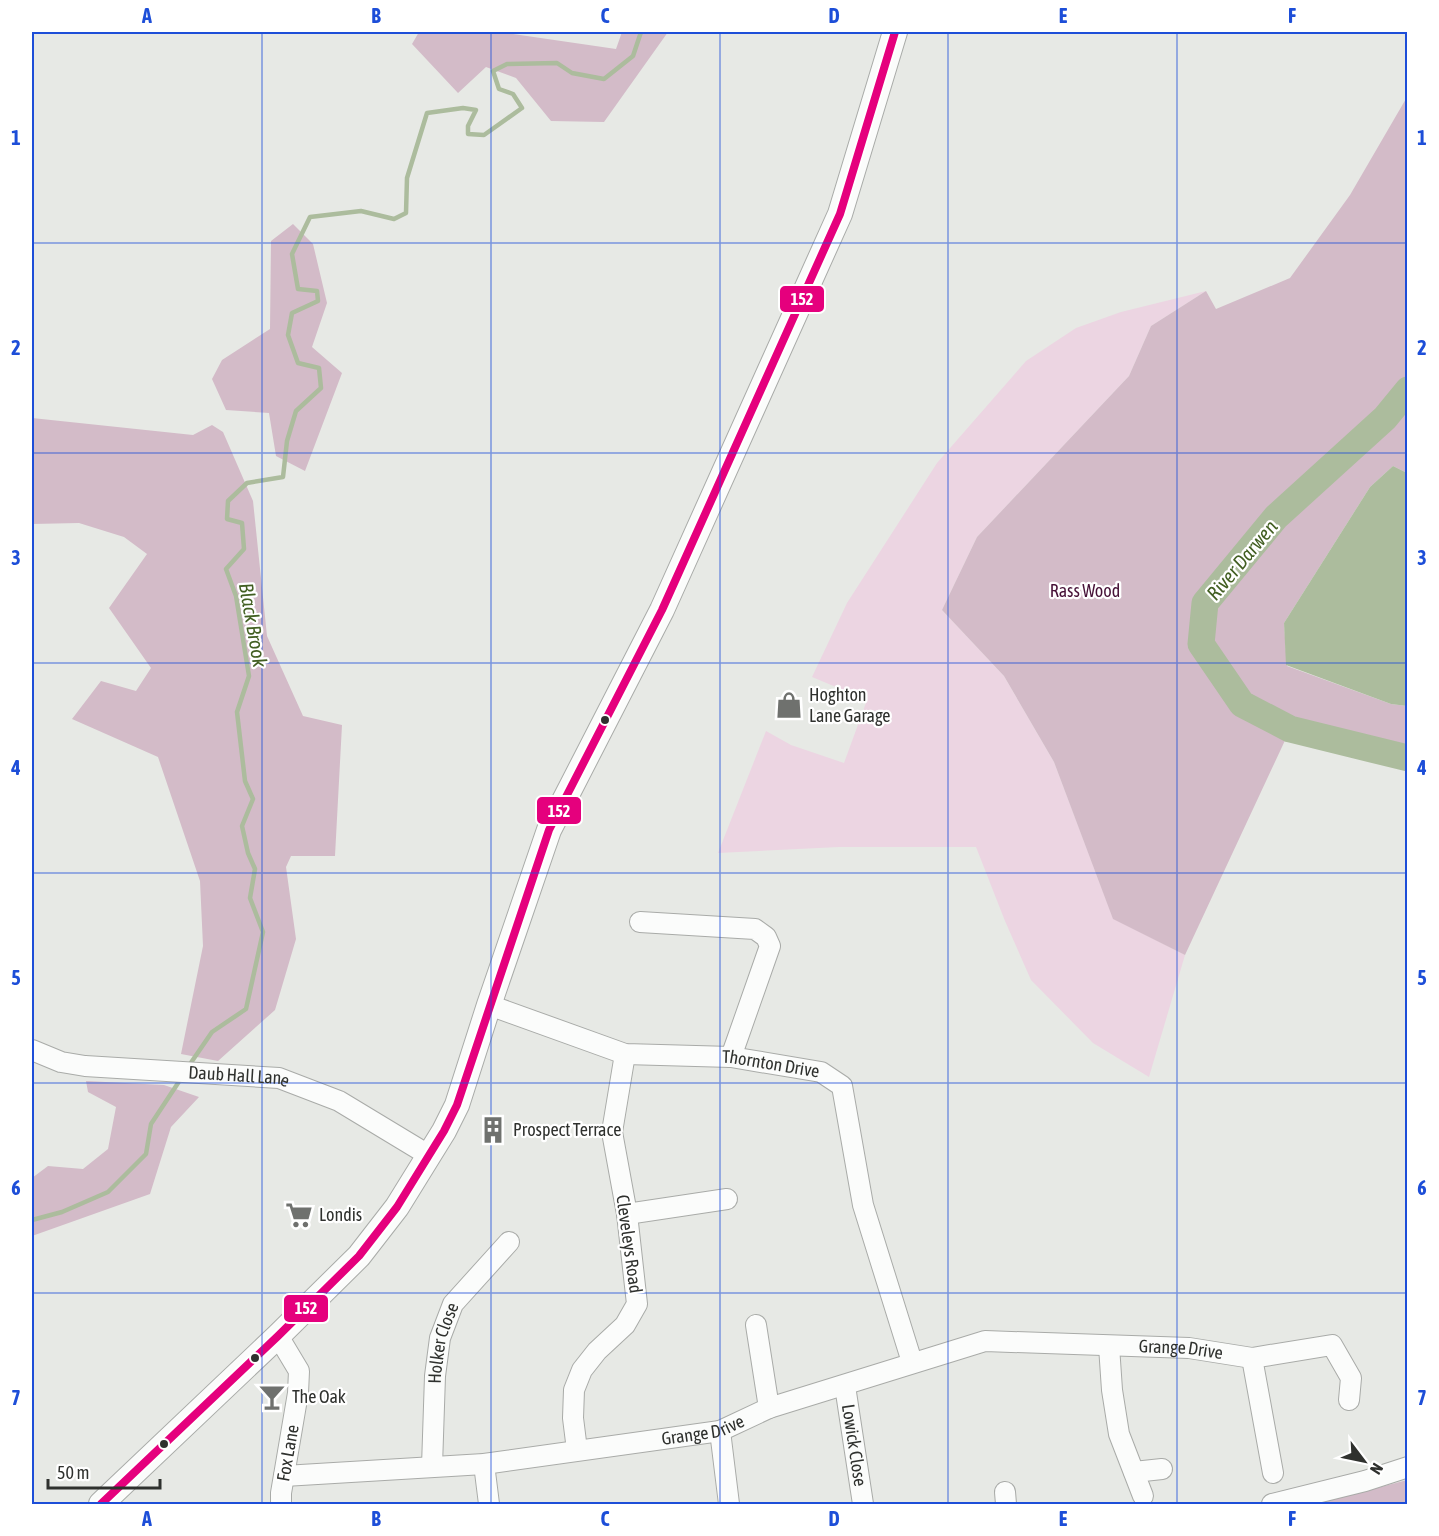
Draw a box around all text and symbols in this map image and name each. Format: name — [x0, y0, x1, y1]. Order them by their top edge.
text: A — [141, 4, 152, 27]
text: B — [371, 4, 381, 27]
text: C — [601, 4, 610, 27]
text: D — [828, 4, 840, 27]
text: E — [1059, 4, 1068, 27]
text: F — [1288, 4, 1296, 27]
text: 1 — [11, 126, 21, 149]
text: 1 — [1417, 126, 1427, 149]
line badge: 152 — [779, 285, 825, 313]
text: 152 — [791, 290, 813, 308]
text: 2 — [11, 336, 21, 359]
text: 2 — [1417, 336, 1427, 359]
water label: River Darwen — [1202, 515, 1282, 604]
text: 3 — [11, 546, 21, 569]
text: 3 — [1417, 546, 1427, 569]
park label: Rass Wood — [1050, 580, 1120, 601]
water label: Black Brook — [235, 581, 272, 669]
place label: Hoghton Lane Garage — [809, 684, 891, 726]
shop icon: Hoghton Lane Garage — [774, 690, 804, 720]
unlabelled marker — [599, 714, 611, 726]
text: 4 — [10, 756, 21, 779]
text: 4 — [1416, 756, 1427, 779]
line badge: 152 — [536, 796, 582, 825]
text: 152 — [548, 802, 570, 820]
text: 5 — [11, 966, 21, 989]
text: 5 — [1417, 966, 1427, 989]
street label: Thornton Drive — [722, 1046, 821, 1082]
street label: Daub Hall Lane — [188, 1061, 293, 1091]
building icon: Prospect Terrace — [478, 1115, 508, 1145]
place label: Prospect Terrace — [513, 1119, 621, 1140]
text: 6 — [11, 1176, 21, 1199]
text: 6 — [1417, 1176, 1427, 1199]
street label: Cleveleys Road — [612, 1193, 647, 1295]
supermarket icon: Londis — [284, 1200, 314, 1230]
place label: Londis — [319, 1204, 362, 1225]
line badge: 152 — [283, 1294, 329, 1323]
text: 152 — [295, 1299, 317, 1317]
street label: Holker Close — [424, 1299, 463, 1384]
street label: Grange Drive — [1138, 1335, 1225, 1363]
unlabelled marker — [249, 1352, 261, 1364]
bar icon: The Oak — [257, 1382, 287, 1412]
text: 7 — [11, 1386, 21, 1409]
place label: The Oak — [292, 1386, 346, 1407]
text: 7 — [1417, 1386, 1427, 1409]
street label: Lowick Close — [838, 1403, 871, 1488]
street label: Grange Drive — [660, 1410, 747, 1449]
street label: Fox Lane — [272, 1423, 303, 1483]
north arrow — [1334, 1431, 1394, 1491]
unlabelled marker — [158, 1438, 170, 1450]
scale bar — [48, 1452, 160, 1490]
text: N — [1367, 1460, 1387, 1478]
text: 50 m — [57, 1462, 89, 1483]
text: A — [141, 1507, 152, 1530]
text: B — [371, 1507, 381, 1530]
text: C — [601, 1507, 610, 1530]
text: D — [828, 1507, 840, 1530]
text: E — [1059, 1507, 1068, 1530]
text: F — [1288, 1507, 1296, 1530]

